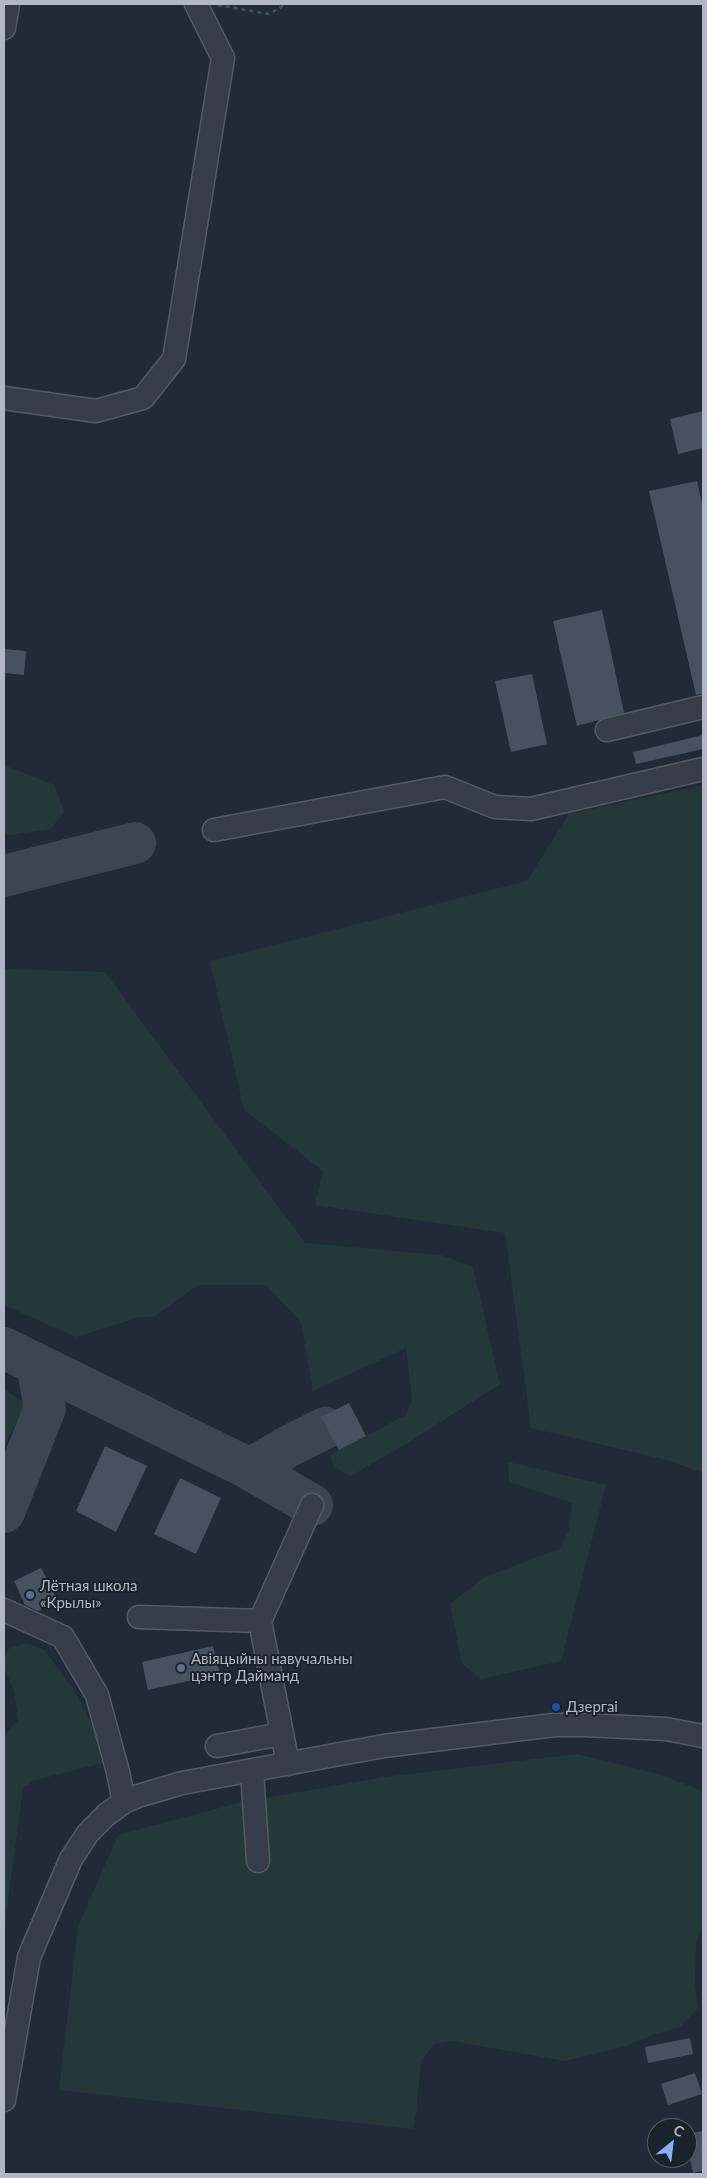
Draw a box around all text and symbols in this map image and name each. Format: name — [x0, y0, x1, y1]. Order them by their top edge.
place label: Лётная школа «Крылы» — [40, 1577, 137, 1612]
marker: Лётная школа «Крылы» — [24, 1589, 36, 1601]
place label: Авіяцыйны навучальны цэнтр Дайманд — [191, 1650, 352, 1685]
marker: Авіяцыйны навучальны цэнтр Дайманд — [175, 1662, 187, 1674]
place label: Дзергаі — [566, 1698, 618, 1716]
marker: Дзергаі — [550, 1701, 562, 1713]
north arrow — [647, 2118, 697, 2168]
text: С — [671, 2121, 687, 2140]

